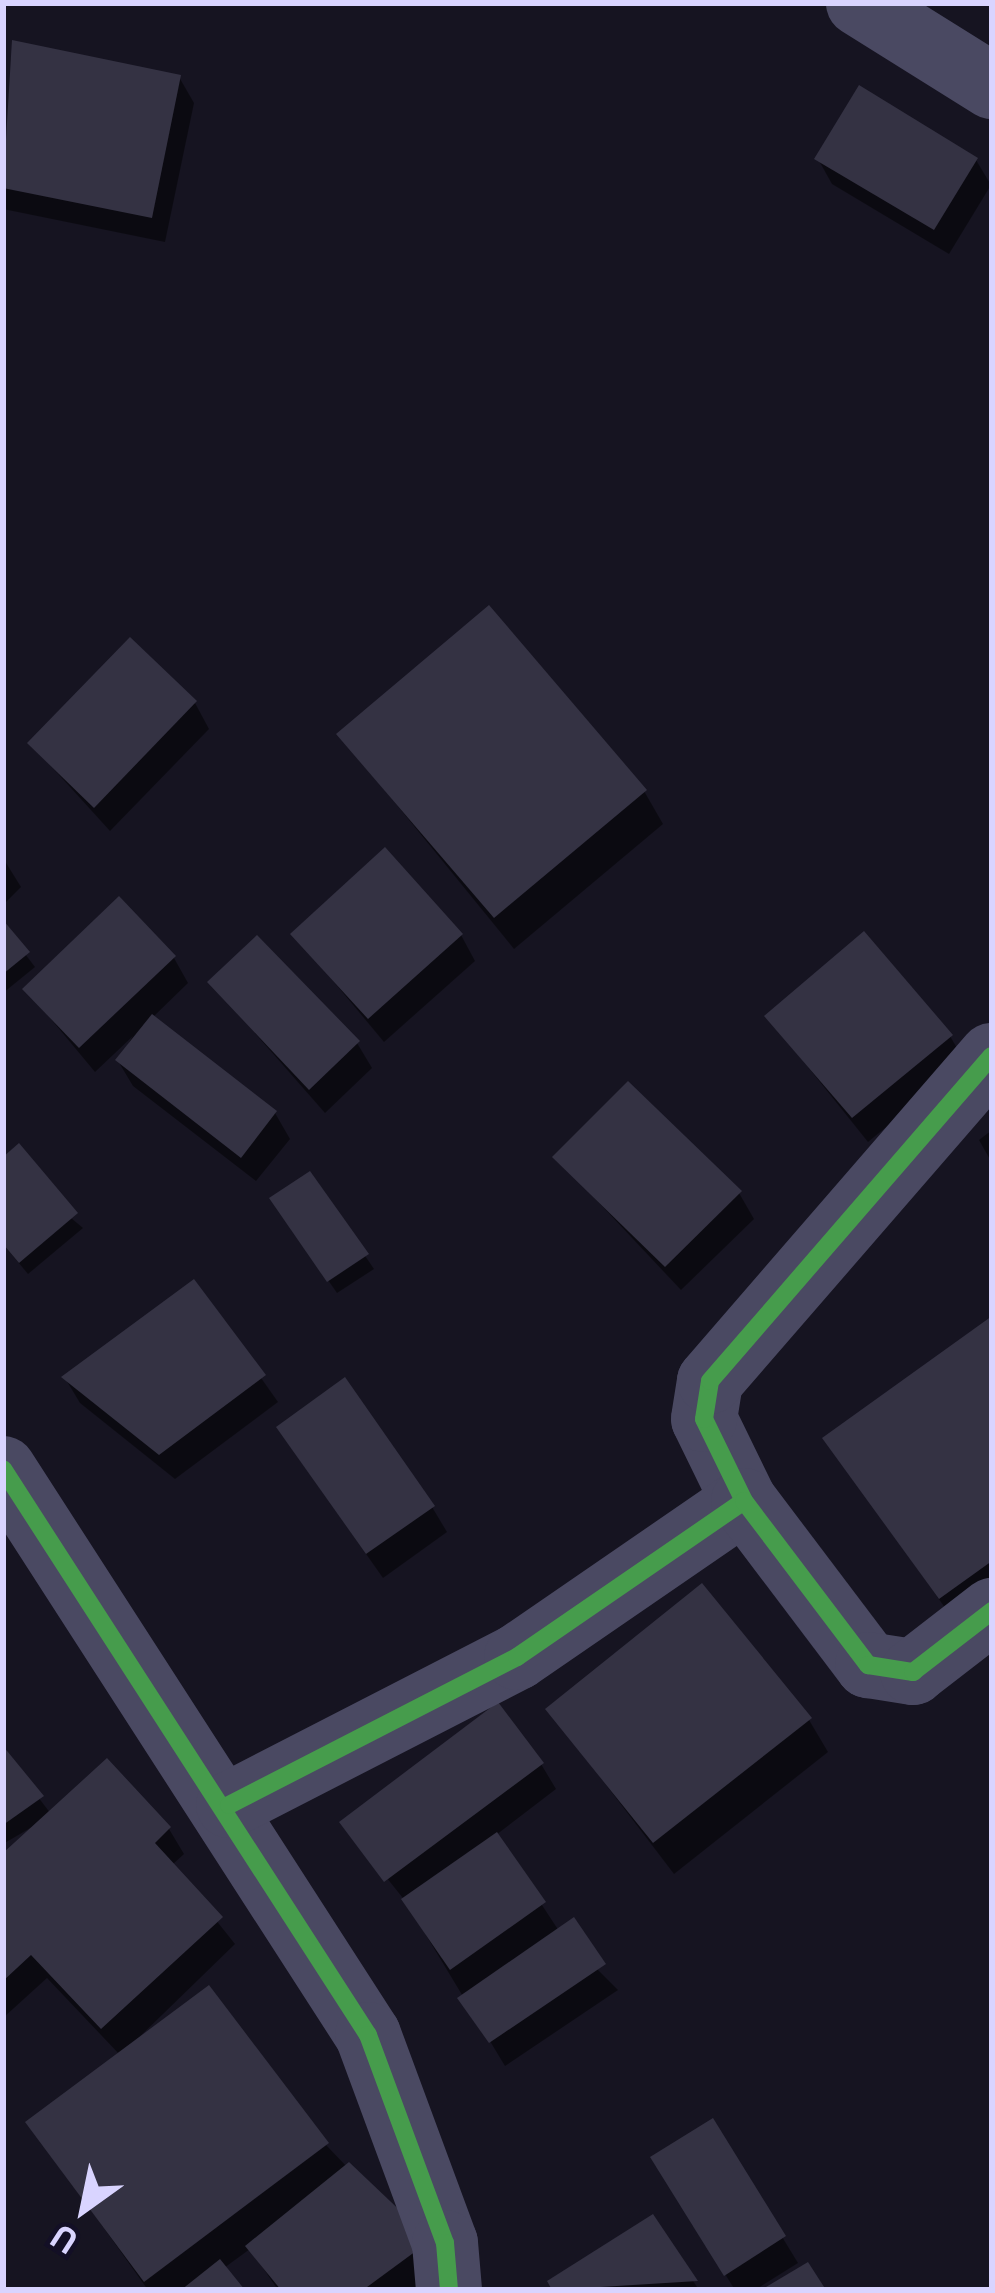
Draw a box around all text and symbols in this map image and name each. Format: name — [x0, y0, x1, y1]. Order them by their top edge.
north arrow — [24, 2149, 144, 2269]
text: U — [44, 2217, 85, 2262]

